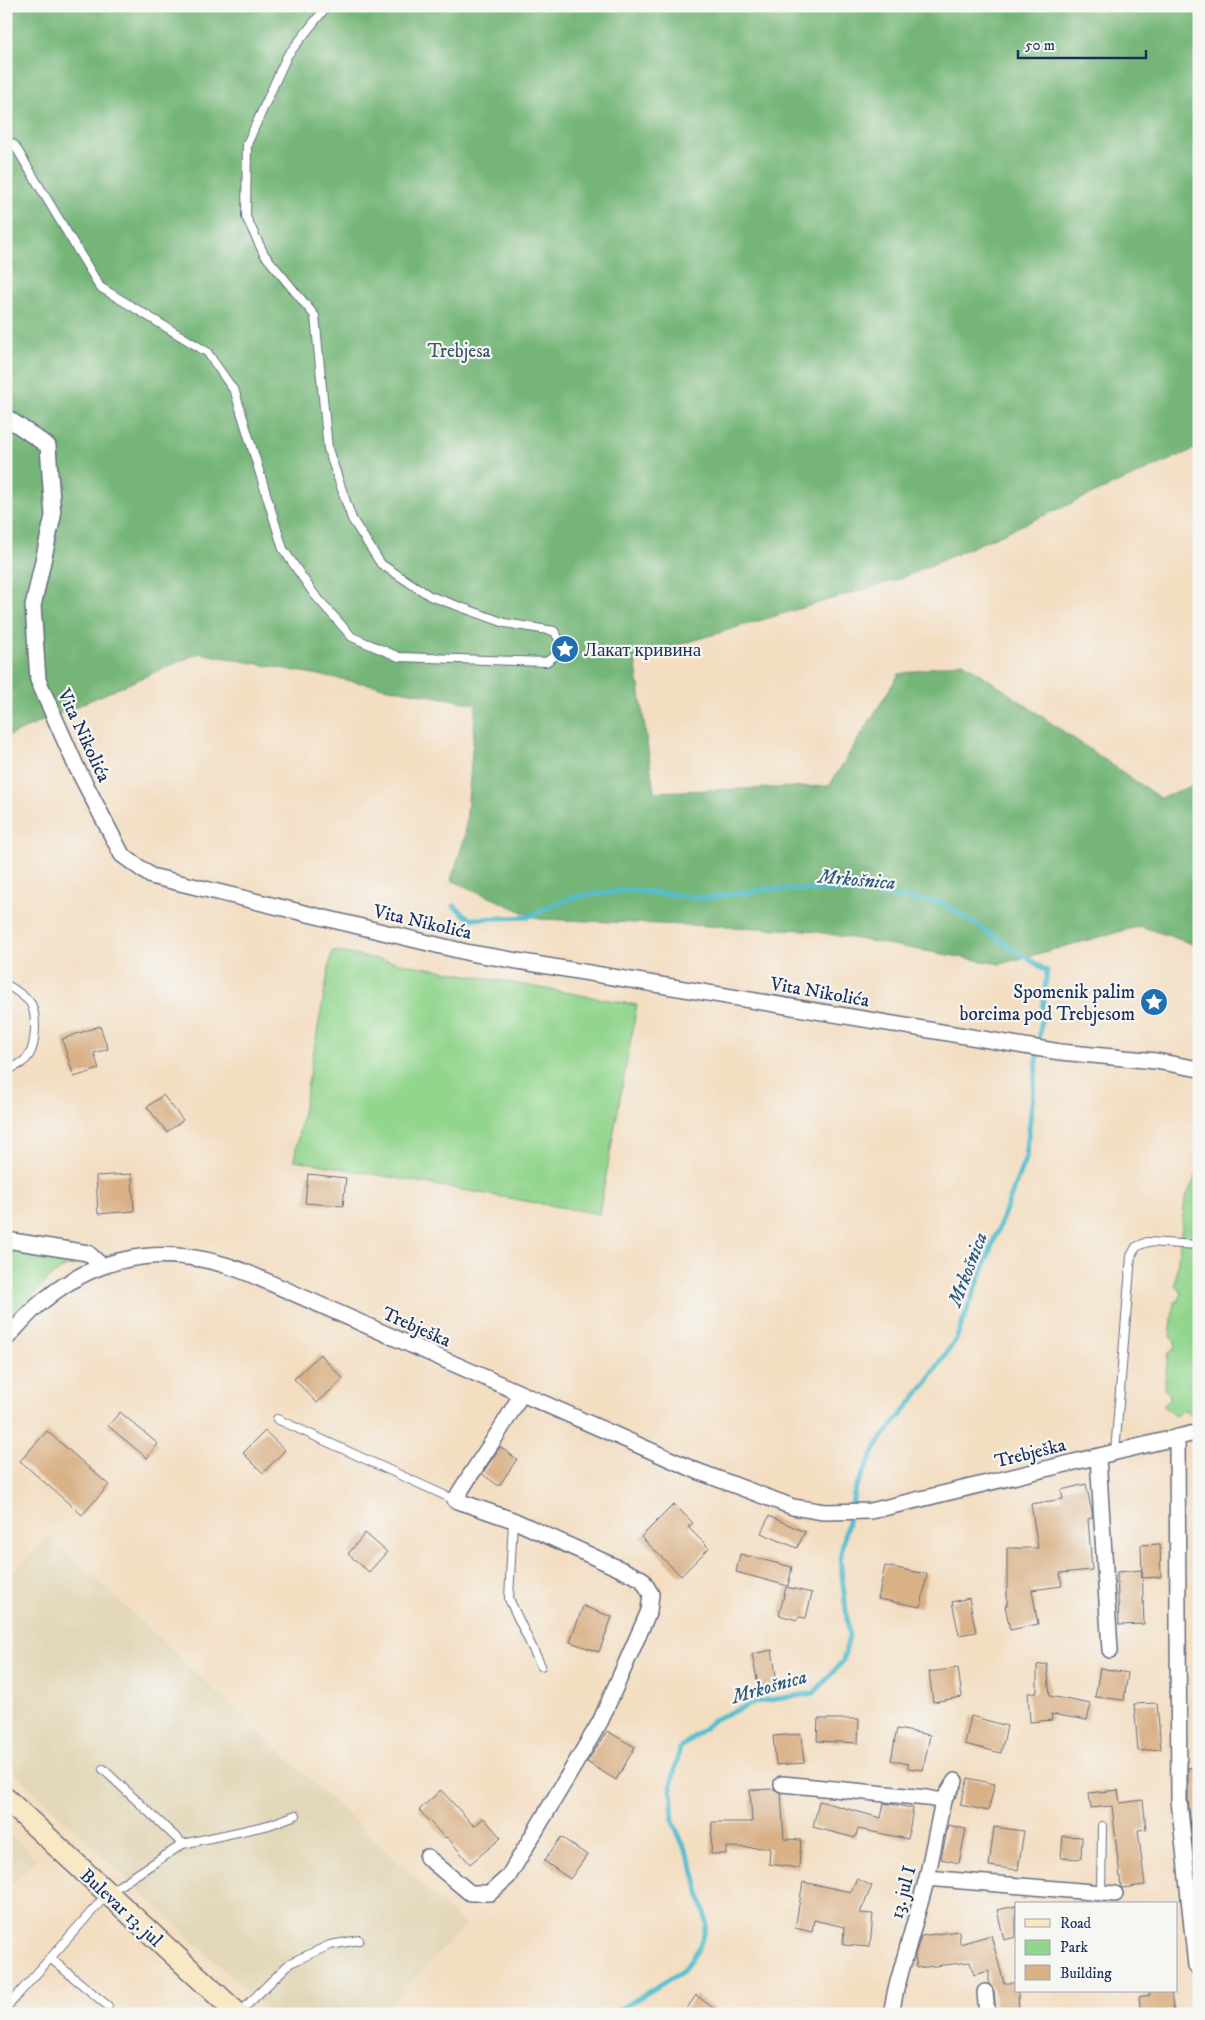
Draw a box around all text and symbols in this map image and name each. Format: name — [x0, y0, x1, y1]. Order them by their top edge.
scale bar — [1018, 28, 1145, 60]
text: 50 m — [1025, 36, 1055, 55]
park label: Trebjesa — [427, 340, 491, 363]
place icon: Лакат кривина — [550, 634, 580, 664]
place label: Лакат кривина — [584, 639, 702, 662]
street label: Vita Nikolića — [52, 684, 115, 786]
water label: Mrkošnica — [815, 864, 897, 896]
street label: Vita Nikolića — [370, 900, 474, 945]
street label: Vita Nikolića — [767, 972, 871, 1013]
place label: Spomenik palim borcima pod Trebjesom — [960, 981, 1135, 1026]
place icon: Spomenik palim borcima pod Trebjesom — [1139, 987, 1169, 1017]
water label: Mrkošnica — [942, 1229, 994, 1312]
street label: Trebješka — [379, 1302, 454, 1353]
street label: Trebješka — [992, 1434, 1068, 1473]
water label: Mrkošnica — [727, 1665, 810, 1711]
street label: 13. jul I — [885, 1863, 922, 1921]
street label: Bulevar 13. jul — [75, 1864, 167, 1952]
legend — [1015, 1902, 1178, 1992]
text: Road — [1060, 1914, 1092, 1933]
text: Park — [1060, 1938, 1089, 1957]
text: Building — [1060, 1964, 1112, 1983]

